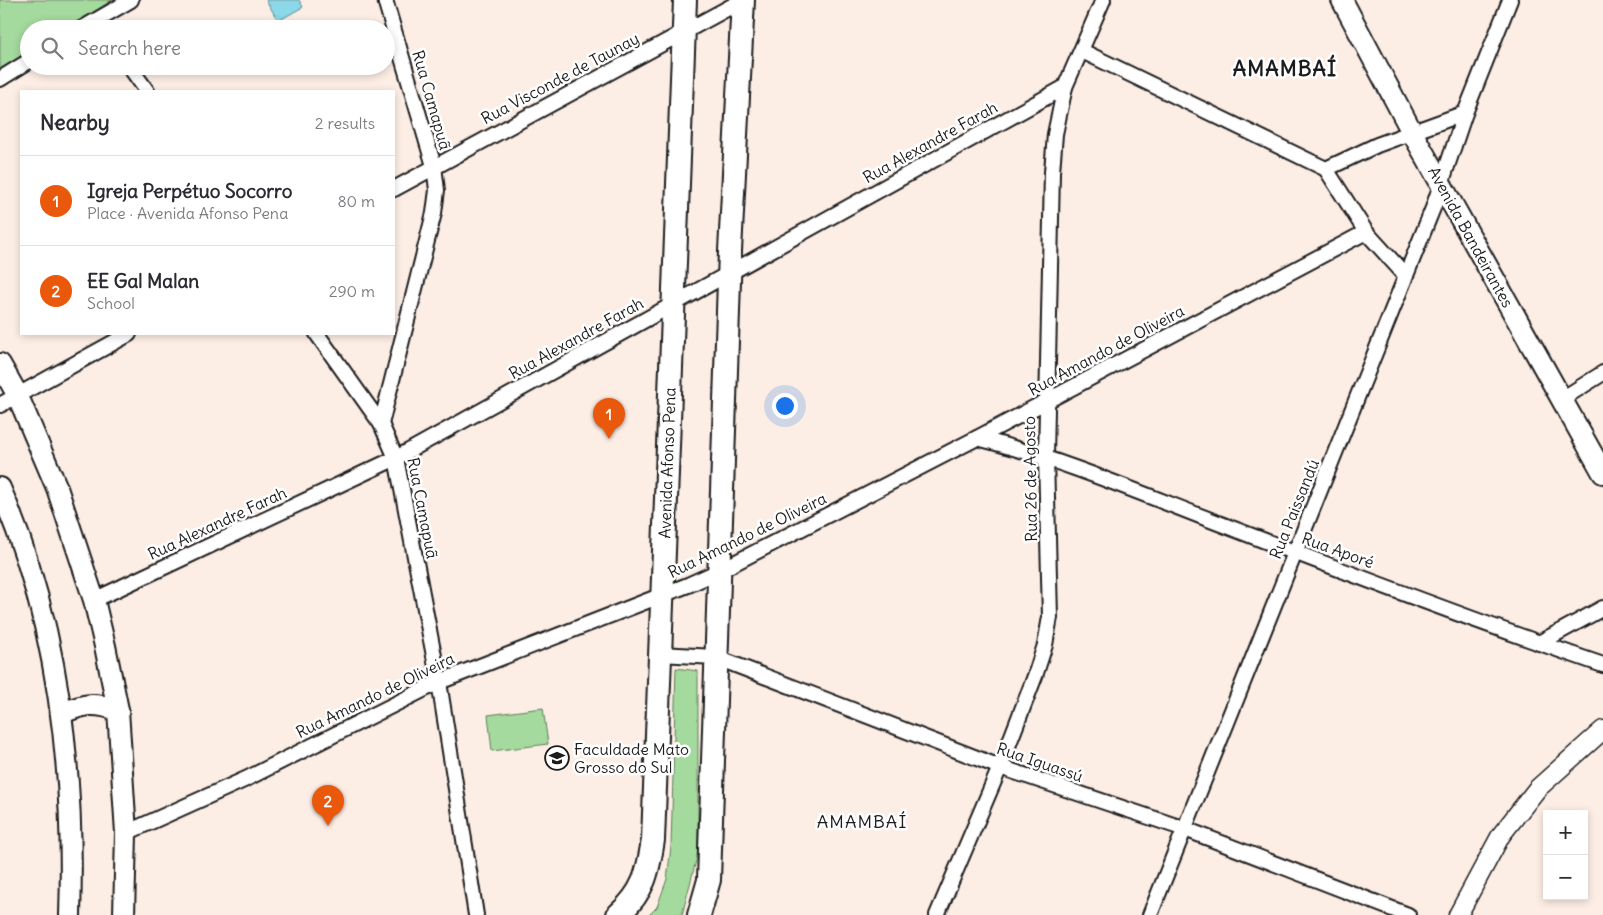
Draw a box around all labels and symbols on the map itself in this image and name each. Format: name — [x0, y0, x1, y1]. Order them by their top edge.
street label: Rua Visconde de Taunay — [478, 28, 642, 128]
street label: Rua Camapuã — [408, 48, 456, 152]
district label: AMAMBAÍ — [1233, 54, 1337, 82]
street label: Rua Alexandre Farah — [859, 97, 1001, 187]
street label: Avenida Bandeirantes — [1424, 163, 1518, 311]
street label: Rua Alexandre Farah — [505, 293, 647, 383]
street label: Rua Amando de Oliveira — [1024, 300, 1188, 400]
street label: Avenida Afonso Pena — [654, 387, 680, 539]
your location — [772, 393, 798, 419]
pin: 1 — [593, 398, 625, 439]
street label: Rua 26 de Agosto — [1019, 416, 1041, 542]
street label: Rua Camapuã — [403, 456, 443, 560]
street label: Rua Paissandú — [1265, 456, 1323, 562]
street label: Rua Alexandre Farah — [144, 482, 290, 564]
street label: Rua Amando de Oliveira — [664, 488, 830, 582]
street label: Rua Aporé — [1299, 528, 1377, 572]
street label: Rua Amando de Oliveira — [292, 648, 458, 742]
street label: Rua Iguassú — [994, 738, 1086, 786]
place label: Faculdade Mato Grosso do Sul — [574, 739, 689, 777]
school or university icon: Faculdade Mato Grosso do Sul — [544, 745, 570, 771]
pin: 2 — [312, 785, 344, 826]
district label: AMAMBAÍ — [817, 810, 907, 833]

